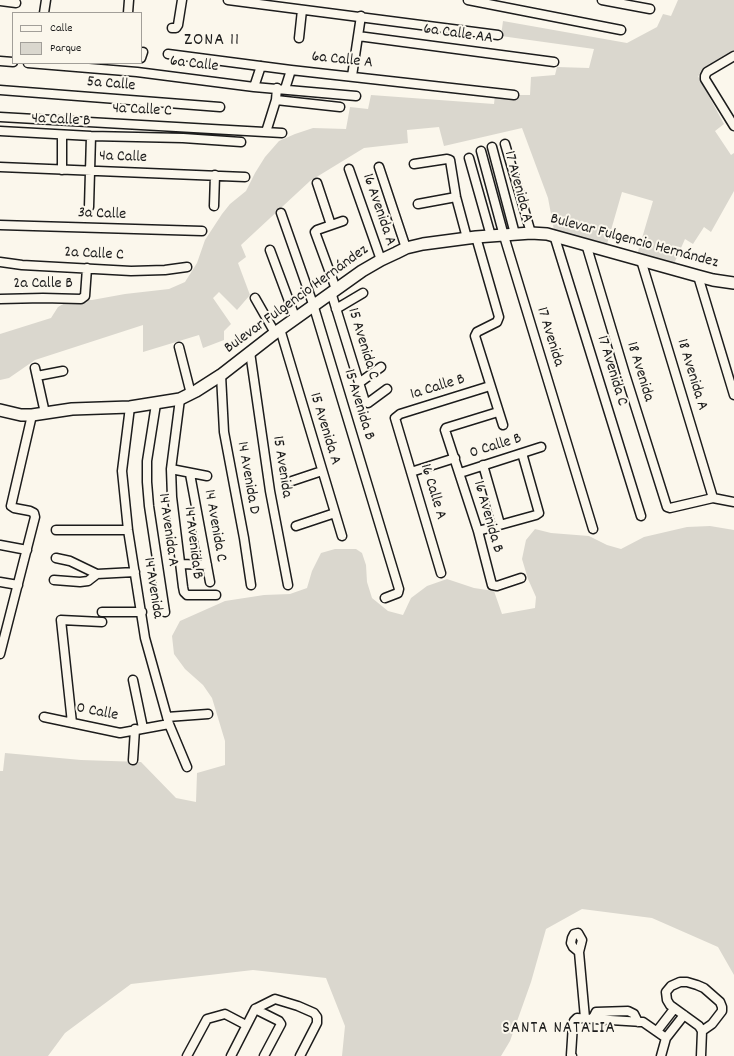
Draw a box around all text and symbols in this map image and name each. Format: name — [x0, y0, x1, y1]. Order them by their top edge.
legend — [12, 12, 142, 64]
text: Calle — [50, 20, 73, 37]
street label: 6a Calle AA — [422, 21, 494, 49]
district label: ZONA 11 — [184, 31, 240, 53]
text: Parque — [50, 40, 81, 57]
street label: 6a Calle A — [310, 48, 374, 74]
street label: 6a Calle — [168, 52, 220, 78]
street label: 5a Calle — [86, 73, 136, 97]
street label: 4a Calle C — [112, 100, 172, 122]
street label: 4a Calle B — [31, 110, 91, 132]
street label: 4a Calle — [99, 148, 147, 168]
street label: 17 Avenida A — [498, 149, 536, 225]
street label: 16 Avenida A — [357, 171, 399, 249]
street label: 3a Calle — [78, 205, 126, 225]
street label: Bulevar Fulgencio Hernández — [548, 210, 720, 274]
street label: Bulevar Fulgencio Hernández — [221, 241, 373, 359]
street label: 2a Calle C — [64, 244, 124, 266]
street label: 2a Calle B — [13, 275, 73, 295]
street label: 17 Avenida — [531, 305, 567, 369]
street label: 15 Avenida C — [342, 306, 382, 382]
street label: 17 Avenida C — [591, 333, 631, 409]
street label: 18 Avenida A — [671, 337, 711, 413]
street label: 18 Avenida — [621, 340, 657, 404]
street label: 15 Avenida B — [338, 367, 378, 443]
street label: 1a Calle B — [408, 371, 468, 405]
street label: 15 Avenida A — [304, 390, 344, 468]
street label: 0 Calle B — [468, 430, 524, 464]
street label: 15 Avenida — [267, 435, 295, 499]
street label: 14 Avenida D — [231, 440, 263, 516]
street label: 16 Calle A — [414, 462, 450, 522]
street label: 16 Avenida B — [468, 479, 506, 555]
street label: 14 Avenida C — [198, 488, 230, 564]
street label: 14 Avenida A — [152, 492, 182, 568]
street label: 14 Avenida B — [178, 506, 206, 580]
street label: 14 Avenida — [138, 556, 166, 620]
street label: 0 Calle — [74, 700, 120, 726]
district label: SANTA NATALIA — [502, 1020, 616, 1040]

